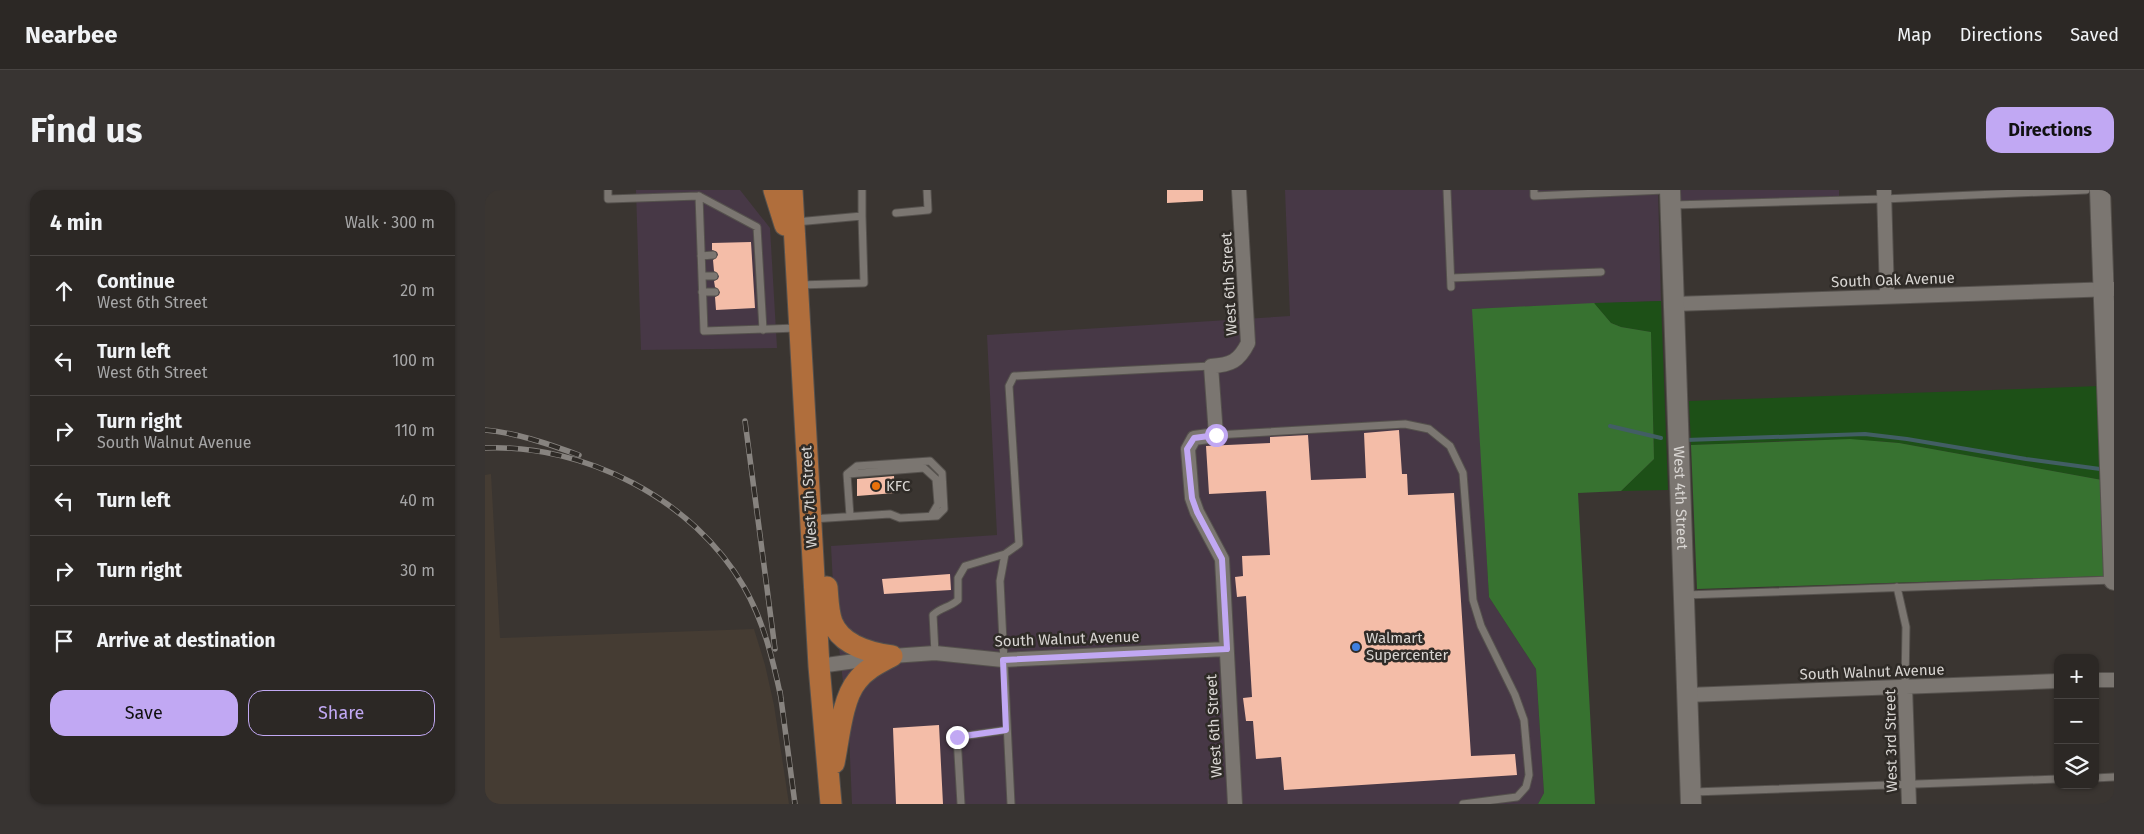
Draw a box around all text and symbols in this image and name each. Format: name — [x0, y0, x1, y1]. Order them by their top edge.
text: Nearbee — [25, 21, 118, 49]
text: Map — [1897, 24, 1932, 46]
text: Directions — [1960, 24, 2042, 46]
text: Saved — [2070, 24, 2119, 46]
button: Directions — [1986, 107, 2114, 153]
text: Find us — [30, 109, 142, 151]
text: 4 min — [50, 210, 103, 236]
text: Walk · 300 m — [345, 213, 435, 232]
street label: West 6th Street — [1217, 231, 1241, 336]
street label: South Oak Avenue — [1831, 269, 1955, 291]
text: Continue — [97, 270, 175, 293]
icon: ahead — [50, 277, 78, 305]
text: 20 m — [400, 281, 435, 300]
text: West 6th Street — [97, 293, 208, 312]
text: Turn left — [97, 340, 171, 363]
icon: left — [50, 347, 78, 375]
text: 100 m — [392, 351, 435, 370]
text: West 6th Street — [97, 363, 208, 382]
text: Turn right — [97, 410, 182, 433]
icon: right — [50, 417, 78, 445]
text: 110 m — [394, 421, 435, 440]
route start — [1205, 424, 1228, 447]
text: South Walnut Avenue — [97, 433, 252, 452]
street label: West 7th Street — [797, 445, 821, 549]
street label: West 4th Street — [1670, 446, 1691, 551]
place label: KFC — [886, 477, 911, 495]
marker: KFC — [870, 480, 882, 492]
icon: left — [50, 487, 78, 515]
text: Turn left — [97, 489, 171, 512]
text: 40 m — [400, 491, 435, 510]
icon: right — [50, 557, 78, 585]
text: Turn right — [97, 559, 182, 582]
text: 30 m — [400, 561, 435, 580]
icon: arrive — [50, 627, 78, 655]
street label: South Walnut Avenue — [994, 627, 1140, 651]
text: Arrive at destination — [97, 629, 276, 652]
place label: Walmart Supercenter — [1366, 629, 1449, 664]
marker: Walmart Supercenter — [1350, 641, 1362, 653]
map controls — [2054, 654, 2099, 789]
button: + — [2054, 654, 2099, 699]
street label: South Walnut Avenue — [1799, 660, 1945, 684]
street label: West 6th Street — [1202, 673, 1226, 778]
street label: West 3rd Street — [1881, 689, 1901, 793]
button: Save — [50, 690, 238, 736]
button: Share — [248, 690, 435, 736]
button: − — [2054, 699, 2099, 744]
route end — [946, 726, 969, 749]
button: layers — [2054, 744, 2099, 789]

